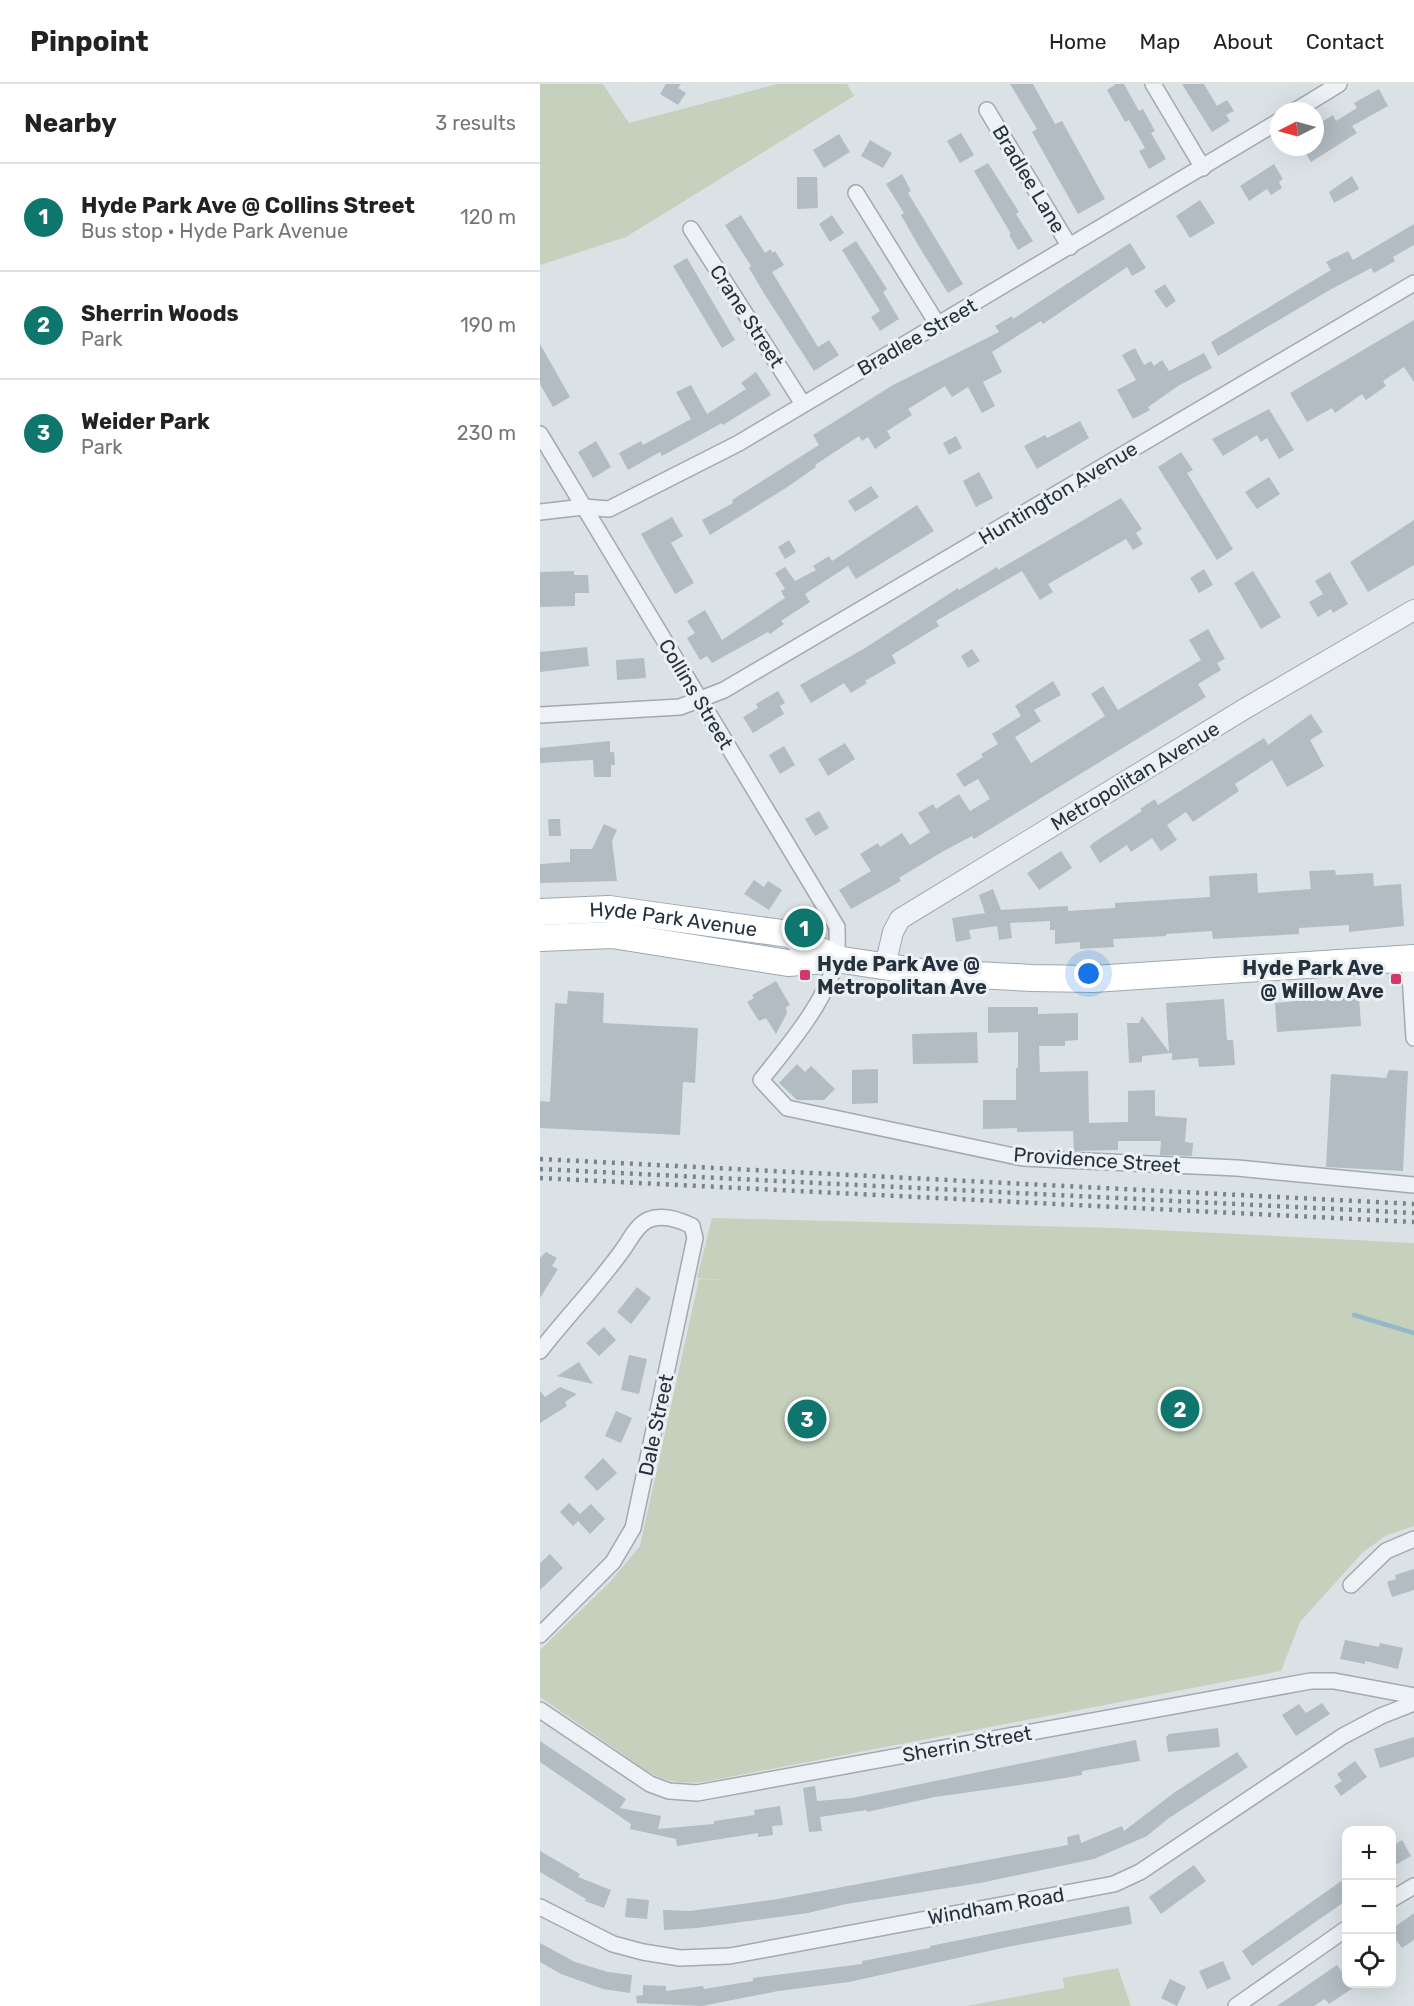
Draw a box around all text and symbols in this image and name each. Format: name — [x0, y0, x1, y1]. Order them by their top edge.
text: Pinpoint — [30, 25, 149, 58]
text: Home — [1049, 29, 1106, 54]
text: Map — [1139, 29, 1180, 54]
text: About — [1213, 29, 1273, 54]
text: Contact — [1306, 29, 1384, 54]
north arrow — [1270, 102, 1324, 156]
text: Nearby — [24, 108, 117, 139]
text: 3 results — [435, 111, 516, 135]
street label: Bradlee Lane — [987, 121, 1071, 237]
text: Hyde Park Ave @ Collins Street — [81, 192, 415, 219]
text: 1 — [39, 205, 48, 229]
text: 120 m — [460, 205, 516, 229]
text: Bus stop · Hyde Park Avenue — [81, 219, 348, 243]
street label: Crane Street — [705, 260, 789, 372]
street label: Bradlee Street — [853, 293, 981, 381]
text: Sherrin Woods — [81, 300, 239, 327]
text: 2 — [37, 313, 50, 337]
text: 190 m — [460, 313, 516, 337]
text: Park — [81, 327, 123, 351]
text: Weider Park — [81, 408, 210, 435]
text: 3 — [37, 421, 50, 445]
text: 230 m — [457, 421, 516, 445]
text: Park — [81, 435, 123, 459]
street label: Huntington Avenue — [974, 436, 1142, 550]
street label: Collins Street — [654, 635, 738, 754]
street label: Metropolitan Avenue — [1046, 716, 1224, 836]
street label: Hyde Park Avenue — [589, 896, 759, 941]
pin: 1 — [784, 906, 824, 950]
place label: Hyde Park Ave @ Metropolitan Ave — [817, 952, 987, 999]
place label: Hyde Park Ave @ Willow Ave — [1242, 956, 1384, 1003]
your location — [1074, 959, 1103, 988]
marker: Hyde Park Ave @ Metropolitan Ave — [798, 968, 812, 982]
marker: Hyde Park Ave @ Willow Ave — [1389, 972, 1403, 986]
street label: Providence Street — [1013, 1142, 1182, 1178]
street label: Dale Street — [633, 1372, 679, 1478]
pin: 2 — [1160, 1386, 1200, 1432]
pin: 3 — [788, 1396, 826, 1442]
street label: Sherrin Street — [901, 1721, 1034, 1767]
map controls — [1342, 1826, 1396, 1988]
button: + — [1342, 1826, 1396, 1880]
button: − — [1342, 1880, 1396, 1934]
street label: Windham Road — [926, 1882, 1066, 1930]
button: locate — [1342, 1934, 1396, 1988]

